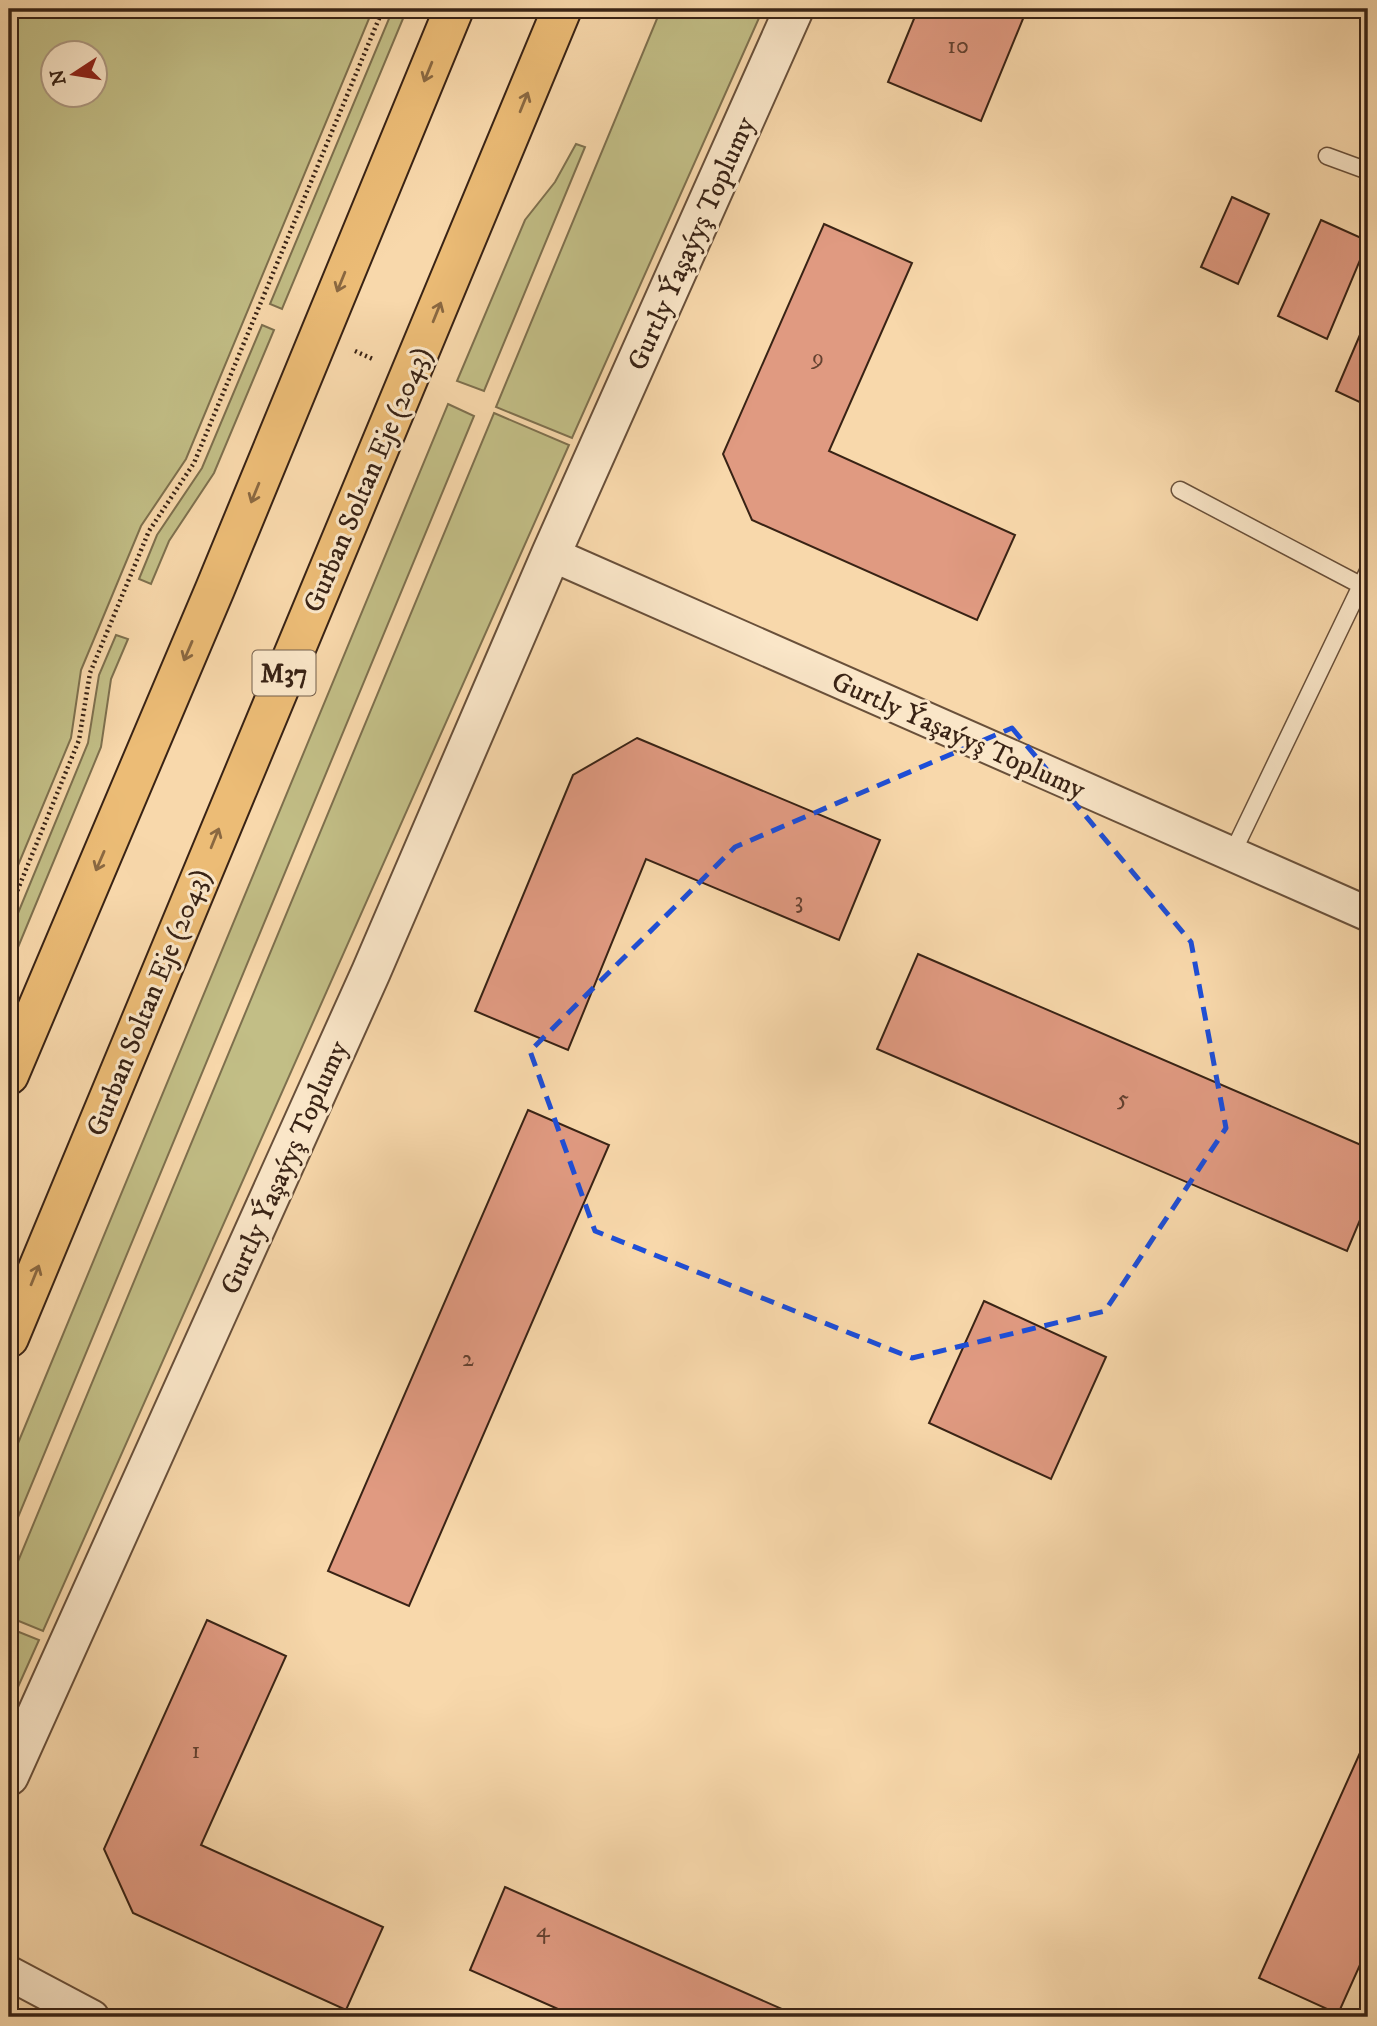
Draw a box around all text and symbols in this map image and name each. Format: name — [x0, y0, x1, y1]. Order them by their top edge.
house number: 10 — [947, 31, 969, 61]
north arrow — [38, 38, 108, 108]
one-way arrow — [420, 61, 433, 82]
text: N — [46, 67, 72, 87]
one-way arrow — [518, 92, 531, 113]
street label: Gurtly Ýaşaýyş Toplumy — [619, 110, 763, 376]
one-way arrow — [334, 271, 347, 293]
one-way arrow — [431, 302, 444, 324]
street label: Gurban Soltan Eje (2043) — [296, 341, 439, 618]
house number: 9 — [811, 343, 824, 373]
one-way arrow — [247, 481, 260, 503]
one-way arrow — [181, 640, 194, 662]
road number: M37 — [252, 650, 316, 695]
street label: Gurtly Ýaşaýyş Toplumy — [826, 663, 1092, 807]
one-way arrow — [210, 828, 223, 849]
one-way arrow — [92, 850, 105, 871]
street label: Gurban Soltan Eje (2043) — [79, 864, 218, 1141]
house number: 3 — [795, 886, 803, 916]
street label: Gurtly Ýaşaýyş Toplumy — [212, 1034, 356, 1300]
house number: 5 — [1117, 1084, 1129, 1114]
one-way arrow — [29, 1264, 42, 1286]
house number: 2 — [462, 1344, 474, 1374]
house number: 1 — [192, 1736, 200, 1766]
house number: 4 — [536, 1915, 551, 1945]

